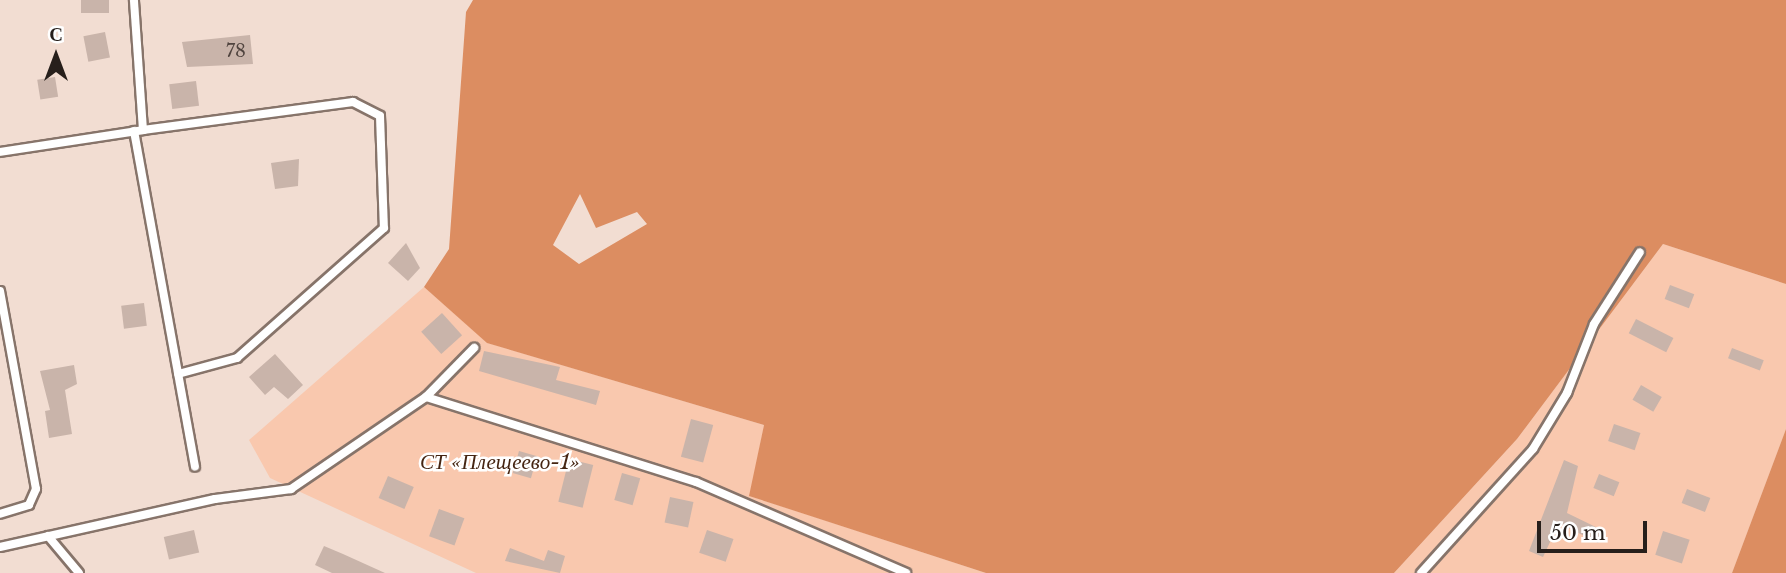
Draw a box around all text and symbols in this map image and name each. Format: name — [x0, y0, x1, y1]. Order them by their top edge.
north arrow — [21, 21, 91, 91]
text: С — [49, 23, 63, 46]
house number: 78 — [226, 40, 246, 62]
park label: СТ «Плещеево-1» — [420, 449, 580, 475]
scale bar — [1541, 506, 1651, 550]
text: 50 m — [1550, 520, 1605, 546]

